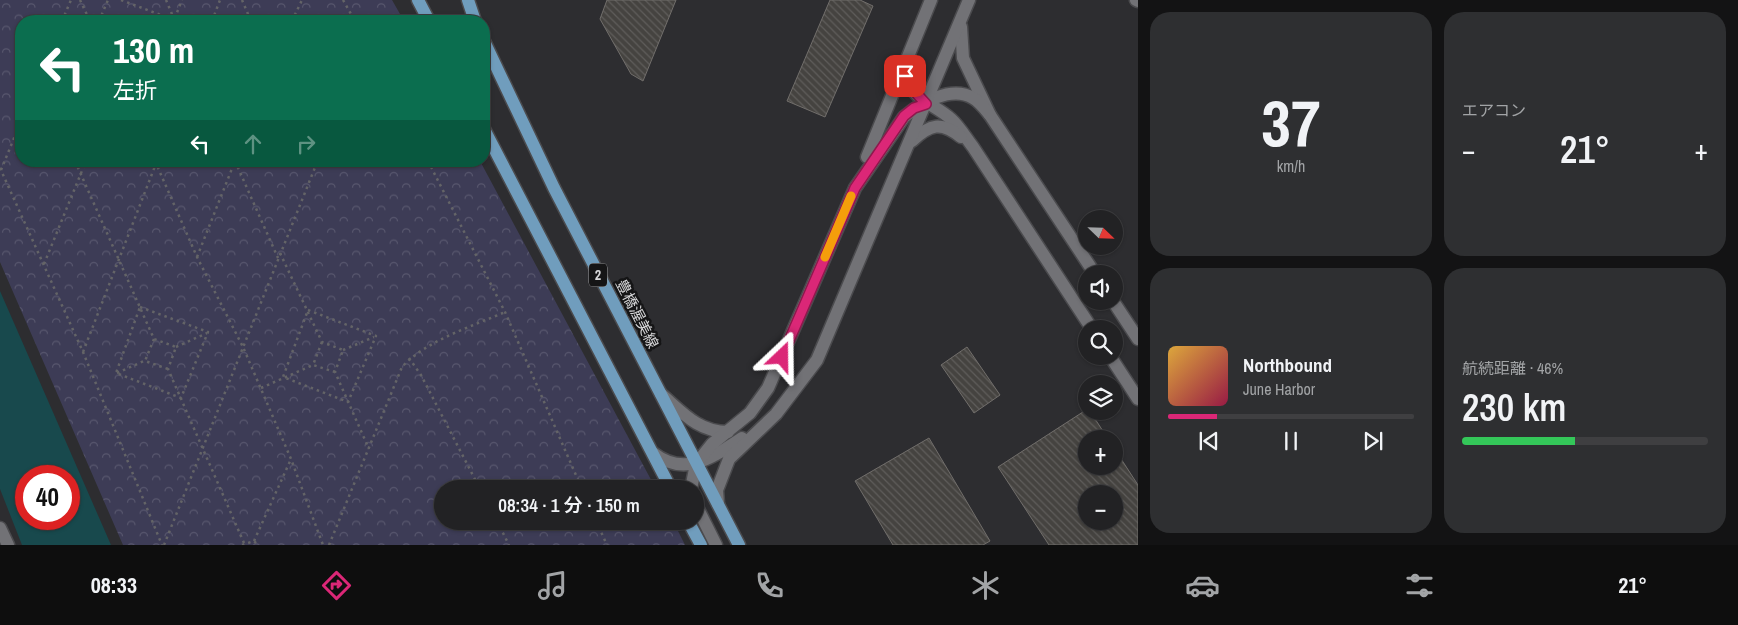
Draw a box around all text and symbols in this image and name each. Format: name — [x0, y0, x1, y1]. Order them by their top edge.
text: 130 m — [113, 27, 194, 74]
icon: left — [30, 35, 95, 100]
pin — [884, 55, 926, 97]
icon: arrive — [891, 62, 919, 90]
text: 左折 — [113, 75, 157, 105]
text: 37 — [1261, 79, 1321, 166]
text: エアコン — [1462, 99, 1526, 121]
text: 21° — [1560, 124, 1610, 175]
icon: left — [186, 130, 214, 158]
icon: ahead — [239, 130, 267, 158]
icon: right — [292, 130, 320, 158]
text: − — [1462, 131, 1475, 169]
text: + — [1695, 131, 1708, 169]
text: km/h — [1277, 155, 1305, 177]
north arrow — [1078, 210, 1122, 255]
map controls — [1078, 210, 1123, 530]
road number: 2 — [589, 264, 607, 286]
button: sound — [1078, 265, 1123, 310]
street label: 豊橋渥美線 — [611, 276, 664, 352]
button: search — [1078, 320, 1123, 365]
position arrow — [755, 330, 807, 382]
text: Northbound — [1243, 352, 1332, 378]
text: 航続距離 · 46% — [1462, 357, 1563, 379]
button: layers — [1078, 375, 1123, 420]
text: June Harbor — [1243, 378, 1315, 400]
text: 230 km — [1462, 382, 1566, 433]
icon: previous — [1195, 427, 1223, 455]
icon: pause — [1277, 427, 1305, 455]
icon: next — [1359, 427, 1387, 455]
button: + — [1078, 430, 1123, 475]
speed limit sign: 40 — [15, 465, 80, 530]
button: − — [1078, 485, 1123, 530]
text: 08:34 · 1 分 · 150 m — [498, 492, 640, 518]
icon: directions — [319, 568, 354, 603]
icon: music — [535, 568, 570, 603]
icon: phone — [752, 568, 787, 603]
icon: climate — [968, 568, 1003, 603]
icon: car — [1185, 568, 1220, 603]
icon: filters — [1402, 568, 1437, 603]
text: 08:33 — [91, 570, 137, 600]
text: 21° — [1618, 570, 1647, 600]

